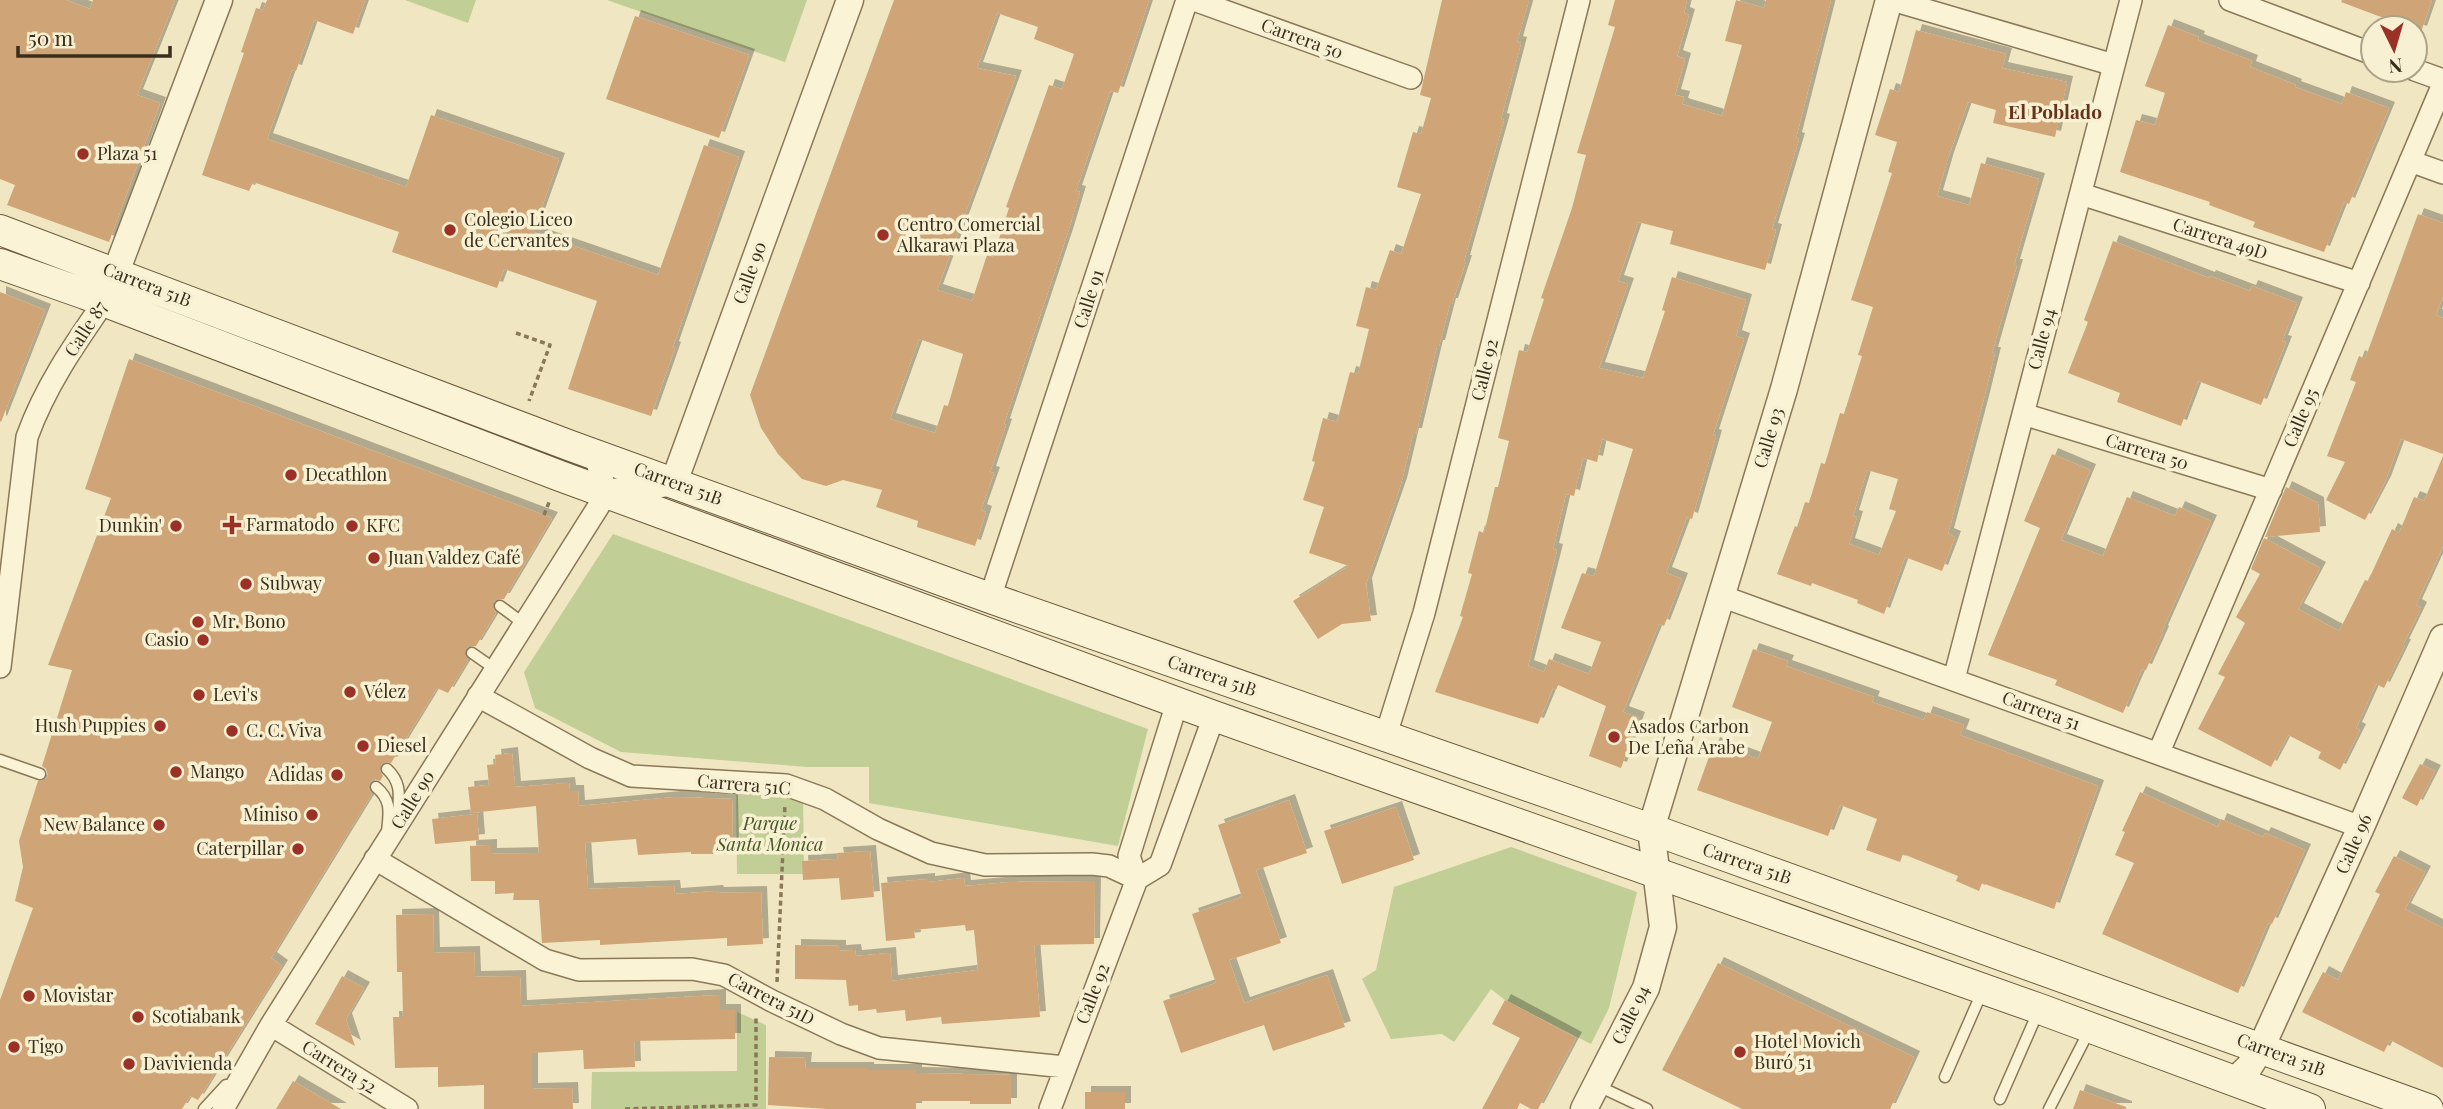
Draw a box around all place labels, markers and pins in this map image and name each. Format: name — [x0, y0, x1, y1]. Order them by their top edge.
place label: Plaza 51 — [97, 141, 158, 165]
marker: Plaza 51 — [75, 146, 91, 162]
place label: Colegio Liceo de Cervantes — [464, 207, 573, 252]
place label: Centro Comercial Alkarawi Plaza — [896, 212, 1041, 257]
marker: Colegio Liceo de Cervantes — [442, 222, 458, 238]
marker: Centro Comercial Alkarawi Plaza — [875, 227, 891, 243]
place label: Decathlon — [305, 462, 388, 486]
marker: Decathlon — [283, 467, 299, 483]
place label: Farmatodo — [246, 512, 335, 536]
place label: Dunkin' — [99, 513, 162, 537]
place label: KFC — [366, 513, 400, 537]
marker: Farmatodo — [224, 517, 240, 533]
marker: Dunkin' — [168, 518, 184, 534]
marker: KFC — [344, 518, 360, 534]
place label: Juan Valdez Café — [387, 545, 521, 569]
marker: Juan Valdez Café — [366, 550, 382, 566]
place label: Subway — [260, 571, 322, 595]
marker: Subway — [238, 576, 254, 592]
place label: Mr. Bono — [212, 609, 286, 633]
marker: Mr. Bono — [190, 614, 206, 630]
place label: Casio — [144, 627, 189, 651]
marker: Casio — [195, 632, 211, 648]
place label: Vélez — [363, 679, 406, 703]
place label: Levi's — [213, 682, 258, 706]
marker: Vélez — [342, 684, 358, 700]
marker: Levi's — [191, 687, 207, 703]
place label: Hush Puppies — [35, 713, 146, 737]
place label: Asados Carbon De Leña Arabe — [1627, 714, 1749, 759]
marker: Hush Puppies — [152, 718, 168, 734]
place label: C. C. Viva — [246, 718, 322, 742]
marker: C. C. Viva — [224, 723, 240, 739]
marker: Asados Carbon De Leña Arabe — [1606, 729, 1622, 745]
place label: Diesel — [377, 733, 427, 757]
marker: Diesel — [355, 738, 371, 754]
place label: Mango — [190, 759, 244, 783]
place label: Adidas — [267, 762, 323, 786]
marker: Mango — [168, 764, 184, 780]
marker: Adidas — [329, 767, 345, 783]
place label: Miniso — [243, 802, 298, 826]
marker: Miniso — [304, 807, 320, 823]
place label: New Balance — [43, 812, 145, 836]
marker: New Balance — [151, 817, 167, 833]
place label: Caterpillar — [196, 836, 284, 860]
marker: Caterpillar — [290, 841, 306, 857]
place label: Movistar — [43, 983, 114, 1007]
marker: Movistar — [21, 988, 37, 1004]
place label: Scotiabank — [152, 1004, 241, 1028]
marker: Scotiabank — [130, 1009, 146, 1025]
place label: Hotel Movich Buró 51 — [1754, 1029, 1861, 1074]
place label: Tigo — [28, 1034, 64, 1058]
marker: Tigo — [6, 1039, 22, 1055]
marker: Hotel Movich Buró 51 — [1732, 1044, 1748, 1060]
place label: Davivienda — [143, 1051, 232, 1075]
marker: Davivienda — [121, 1056, 137, 1072]

